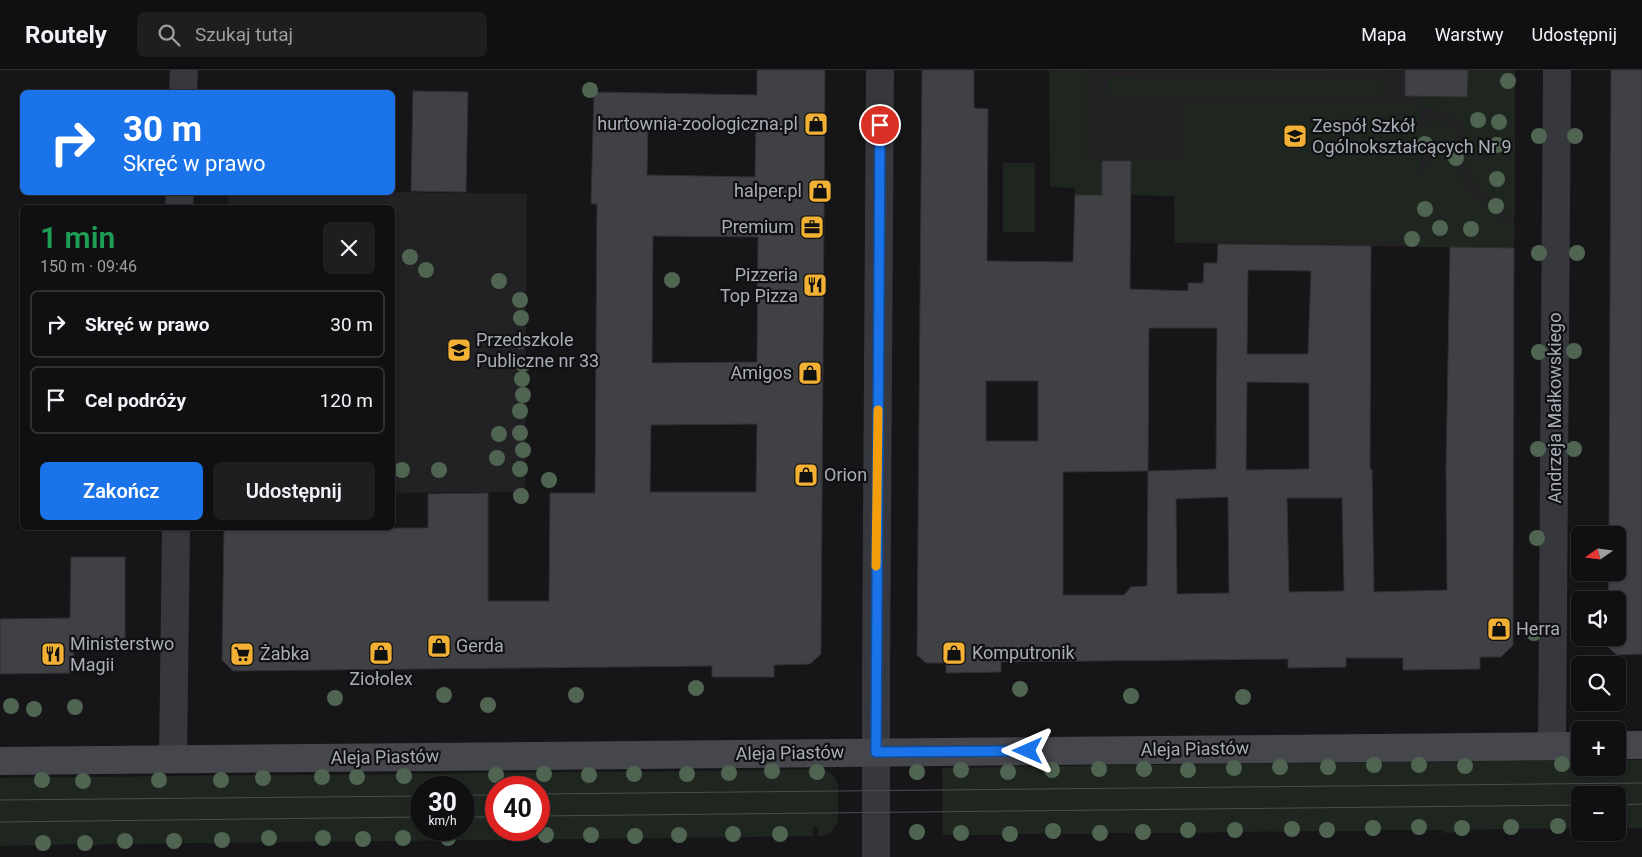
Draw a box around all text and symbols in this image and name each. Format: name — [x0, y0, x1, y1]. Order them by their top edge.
search box — [137, 12, 487, 57]
text: Routely — [25, 21, 107, 49]
icon: search — [155, 21, 183, 49]
text: Szukaj tutaj — [195, 23, 293, 46]
text: Mapa — [1361, 24, 1407, 45]
text: Warstwy — [1435, 24, 1503, 45]
text: Udostępnij — [1531, 24, 1617, 45]
pin — [859, 104, 901, 146]
text: 30 m — [123, 109, 202, 150]
icon: right — [40, 110, 105, 175]
shop icon: hurtownia-zoologiczna.pl — [803, 111, 829, 137]
icon: arrive — [866, 111, 894, 139]
place label: hurtownia-zoologiczna.pl — [597, 113, 798, 134]
place label: Zespół Szkół Ogólnokształcących Nr 9 — [1312, 115, 1512, 157]
school or university icon: Zespół Szkół Ogólnokształcących Nr 9 — [1282, 123, 1308, 149]
text: Skręć w prawo — [123, 151, 266, 176]
shop icon: halper.pl — [807, 178, 833, 204]
place label: halper.pl — [734, 180, 802, 201]
office icon: Premium — [799, 214, 825, 240]
place label: Premium — [721, 216, 794, 237]
text: 1 min — [40, 220, 115, 255]
button: close — [323, 222, 375, 274]
text: 150 m · 09:46 — [40, 257, 137, 276]
place label: Pizzeria Top Pizza — [720, 264, 798, 306]
restaurant icon: Pizzeria Top Pizza — [802, 272, 828, 298]
icon: right — [42, 310, 70, 338]
text: Skręć w prawo — [85, 313, 209, 336]
text: 30 m — [330, 313, 373, 336]
street label: Andrzeja Małkowskiego — [1544, 313, 1565, 503]
place label: Przedszkole Publiczne nr 33 — [476, 329, 599, 371]
school or university icon: Przedszkole Publiczne nr 33 — [446, 337, 472, 363]
shop icon: Amigos — [797, 360, 823, 386]
place label: Amigos — [730, 362, 792, 383]
icon: arrive — [42, 386, 70, 414]
text: Cel podróży — [85, 389, 186, 412]
text: 120 m — [320, 389, 373, 412]
button: Zakończ — [40, 462, 203, 520]
button: Udostępnij — [213, 462, 375, 520]
shop icon: Orion — [793, 462, 819, 488]
place label: Orion — [824, 464, 867, 485]
north arrow — [1571, 526, 1626, 581]
map controls — [1571, 526, 1626, 841]
button: sound — [1571, 591, 1626, 646]
shop icon: Herra — [1486, 616, 1512, 642]
place label: Herra — [1516, 618, 1560, 639]
place label: Ministerstwo Magii — [70, 633, 174, 675]
shop icon: Gerda — [426, 633, 452, 659]
place label: Gerda — [456, 635, 504, 656]
shop icon: Ziołolex — [368, 640, 394, 666]
shop icon: Komputronik — [941, 640, 967, 666]
restaurant icon: Ministerstwo Magii — [40, 641, 66, 667]
supermarket icon: Żabka — [229, 641, 255, 667]
place label: Komputronik — [972, 642, 1076, 663]
place label: Żabka — [260, 643, 310, 664]
button: search — [1571, 656, 1626, 711]
place label: Ziołolex — [349, 668, 413, 689]
button: + — [1571, 721, 1626, 776]
position arrow — [1001, 724, 1053, 776]
street label: Aleja Piastów — [1141, 737, 1250, 760]
street label: Aleja Piastów — [736, 741, 845, 764]
street label: Aleja Piastów — [331, 745, 440, 768]
speed limit sign: 40 — [485, 776, 550, 841]
button: − — [1571, 786, 1626, 841]
text: 30 — [428, 788, 457, 817]
text: km/h — [428, 814, 457, 828]

